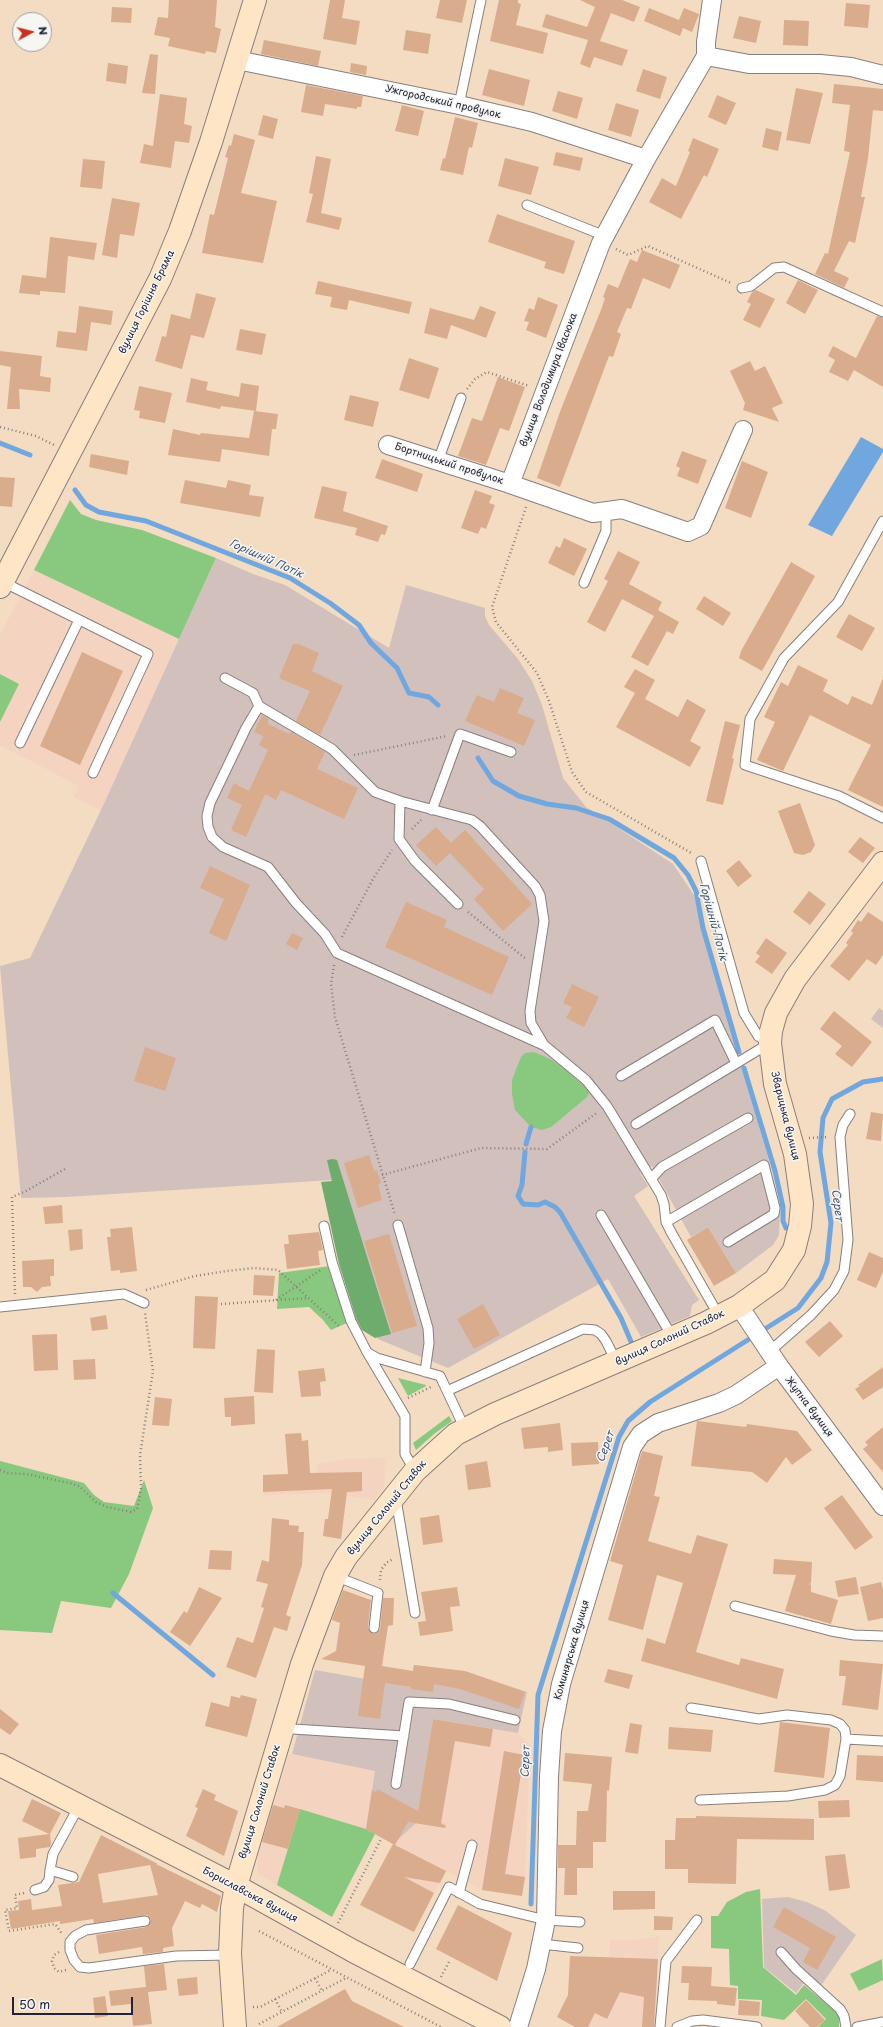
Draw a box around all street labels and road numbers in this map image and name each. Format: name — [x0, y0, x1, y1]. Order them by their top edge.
street label: Ужгородський провулок — [384, 83, 502, 121]
street label: вулиця Горішня Брама — [117, 248, 177, 356]
street label: вулиця Володимира Івасюка — [518, 311, 580, 449]
street label: Бортницький провулок — [393, 441, 505, 487]
street label: Зварицька вулиця — [768, 1070, 802, 1162]
street label: вулиця Солоний Ставок — [614, 1307, 726, 1369]
street label: Жупна вулиця — [782, 1374, 836, 1440]
street label: вулиця Солоний Ставок — [345, 1458, 429, 1558]
street label: Коминярська вулиця — [552, 1599, 592, 1701]
street label: вулиця Солоний Ставок — [237, 1743, 283, 1861]
street label: Бориславська вулиця — [200, 1865, 300, 1925]

